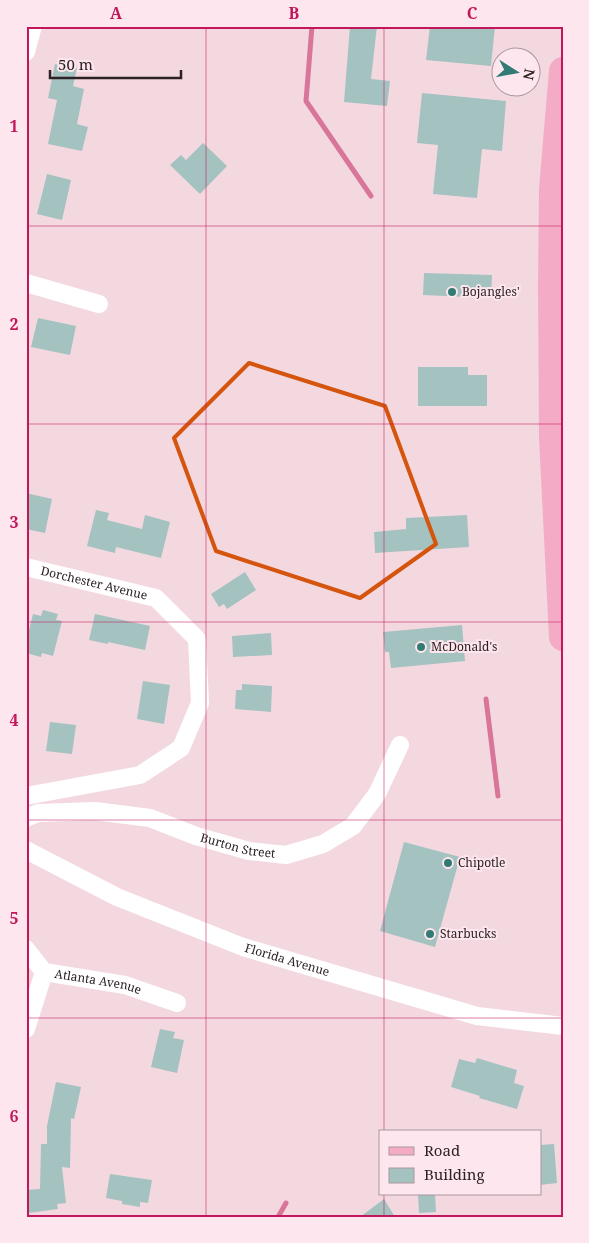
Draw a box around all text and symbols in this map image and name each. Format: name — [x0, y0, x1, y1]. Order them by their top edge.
text: A — [110, 2, 123, 24]
text: B — [289, 2, 300, 24]
text: C — [467, 2, 478, 24]
scale bar — [50, 48, 181, 80]
north arrow — [492, 48, 542, 98]
text: 50 m — [58, 54, 93, 74]
text: N — [519, 67, 540, 82]
text: 1 — [9, 115, 19, 137]
place label: Bojangles' — [462, 283, 520, 300]
marker: Bojangles' — [446, 286, 458, 298]
text: 2 — [9, 313, 19, 335]
text: 3 — [9, 511, 19, 533]
street label: Dorchester Avenue — [39, 562, 149, 604]
place label: McDonald's — [431, 638, 497, 655]
marker: McDonald's — [415, 641, 427, 653]
text: 4 — [9, 709, 19, 731]
street label: Burton Street — [198, 829, 276, 862]
place label: Chipotle — [458, 854, 505, 871]
marker: Chipotle — [442, 857, 454, 869]
text: 5 — [9, 907, 19, 929]
place label: Starbucks — [440, 925, 497, 942]
marker: Starbucks — [424, 928, 436, 940]
street label: Florida Avenue — [243, 939, 332, 980]
street label: Atlanta Avenue — [53, 965, 144, 998]
text: 6 — [9, 1105, 19, 1127]
legend — [379, 1130, 542, 1196]
text: Road — [424, 1140, 460, 1160]
text: Building — [424, 1164, 485, 1184]

